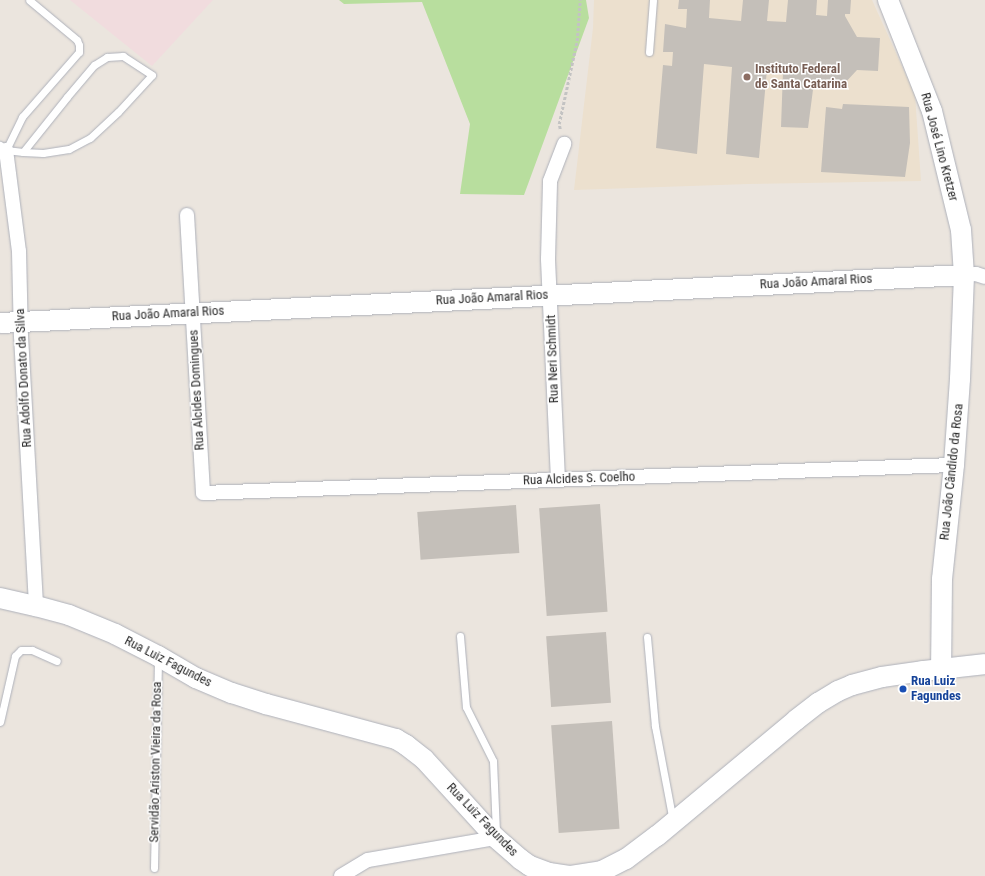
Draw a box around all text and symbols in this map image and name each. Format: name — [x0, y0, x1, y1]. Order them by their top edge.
place label: Instituto Federal de Santa Catarina — [755, 62, 847, 93]
marker: Instituto Federal de Santa Catarina — [742, 72, 752, 82]
street label: Rua José Lino Kretzer — [917, 91, 961, 203]
street label: Rua João Amaral Rios — [759, 271, 873, 293]
street label: Rua João Amaral Rios — [435, 287, 549, 309]
street label: Rua João Amaral Rios — [111, 303, 225, 325]
street label: Rua Adolfo Donato da Silva — [13, 308, 35, 448]
street label: Rua Neri Schmidt — [544, 314, 562, 404]
street label: Rua Alcides Domingues — [186, 329, 208, 451]
street label: Rua João Cândido da Rosa — [937, 403, 967, 541]
street label: Rua Alcides S. Coelho — [523, 469, 635, 489]
street label: Rua Luiz Fagundes — [122, 633, 214, 691]
place label: Rua Luiz Fagundes — [911, 674, 961, 705]
street label: Servidão Ariston Vieira da Rosa — [147, 681, 165, 843]
marker: Rua Luiz Fagundes — [898, 684, 908, 694]
street label: Rua Luiz Fagundes — [443, 780, 521, 860]

